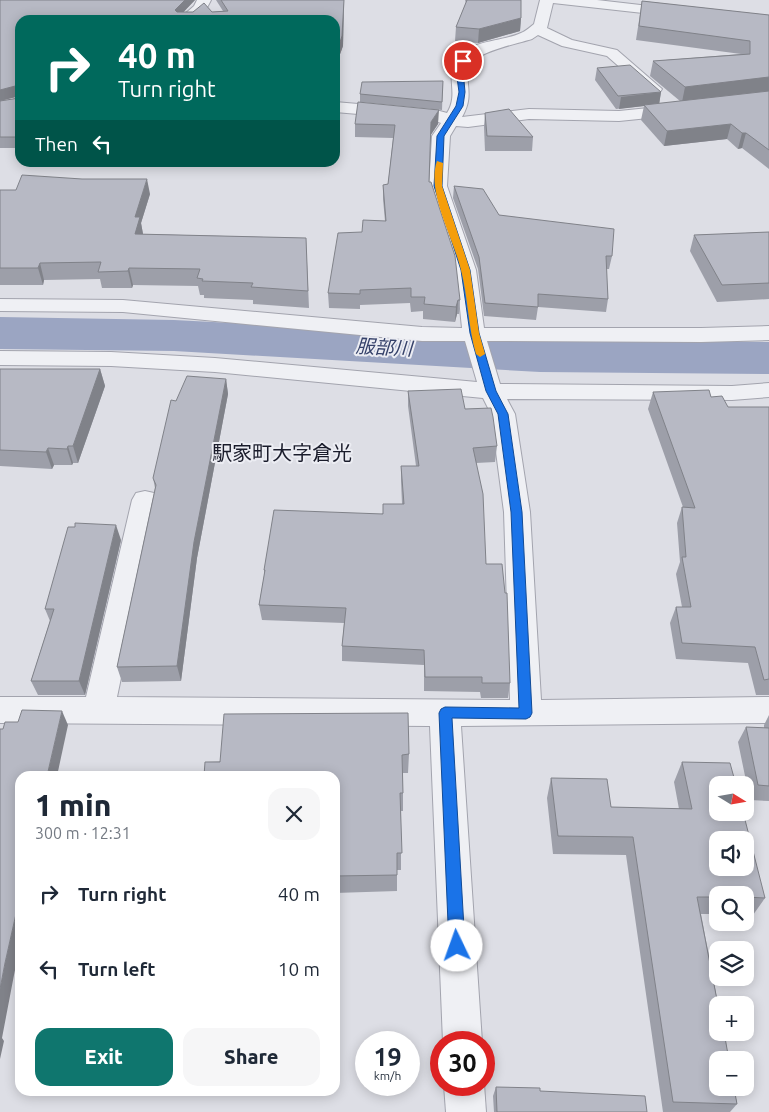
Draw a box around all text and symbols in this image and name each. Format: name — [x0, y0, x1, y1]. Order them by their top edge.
icon: right — [35, 35, 100, 100]
text: 40 m — [118, 35, 196, 75]
pin — [442, 40, 484, 82]
icon: arrive — [449, 47, 477, 75]
text: Turn right — [118, 76, 216, 101]
icon: left — [88, 130, 116, 158]
text: Then — [35, 133, 78, 155]
water label: 服部川 — [355, 335, 415, 360]
district label: 駅家町大字倉光 — [212, 441, 352, 464]
north arrow — [709, 776, 754, 821]
map controls — [709, 776, 754, 1096]
text: 1 min — [35, 788, 111, 822]
button: close — [268, 788, 320, 840]
text: 300 m · 12:31 — [35, 824, 131, 842]
button: sound — [709, 831, 754, 876]
icon: right — [35, 880, 63, 908]
text: Turn right — [78, 883, 166, 905]
text: 40 m — [278, 883, 320, 905]
button: search — [709, 886, 754, 931]
position arrow — [430, 919, 482, 971]
button: layers — [709, 941, 754, 986]
icon: left — [35, 955, 63, 983]
text: Turn left — [78, 958, 156, 980]
text: 10 m — [278, 958, 320, 980]
button: + — [709, 996, 754, 1041]
button: Exit — [35, 1028, 173, 1086]
button: Share — [183, 1028, 320, 1086]
speed limit sign: 30 — [430, 1031, 495, 1096]
text: 19 — [373, 1043, 402, 1071]
button: − — [709, 1051, 754, 1096]
text: km/h — [374, 1069, 401, 1082]

